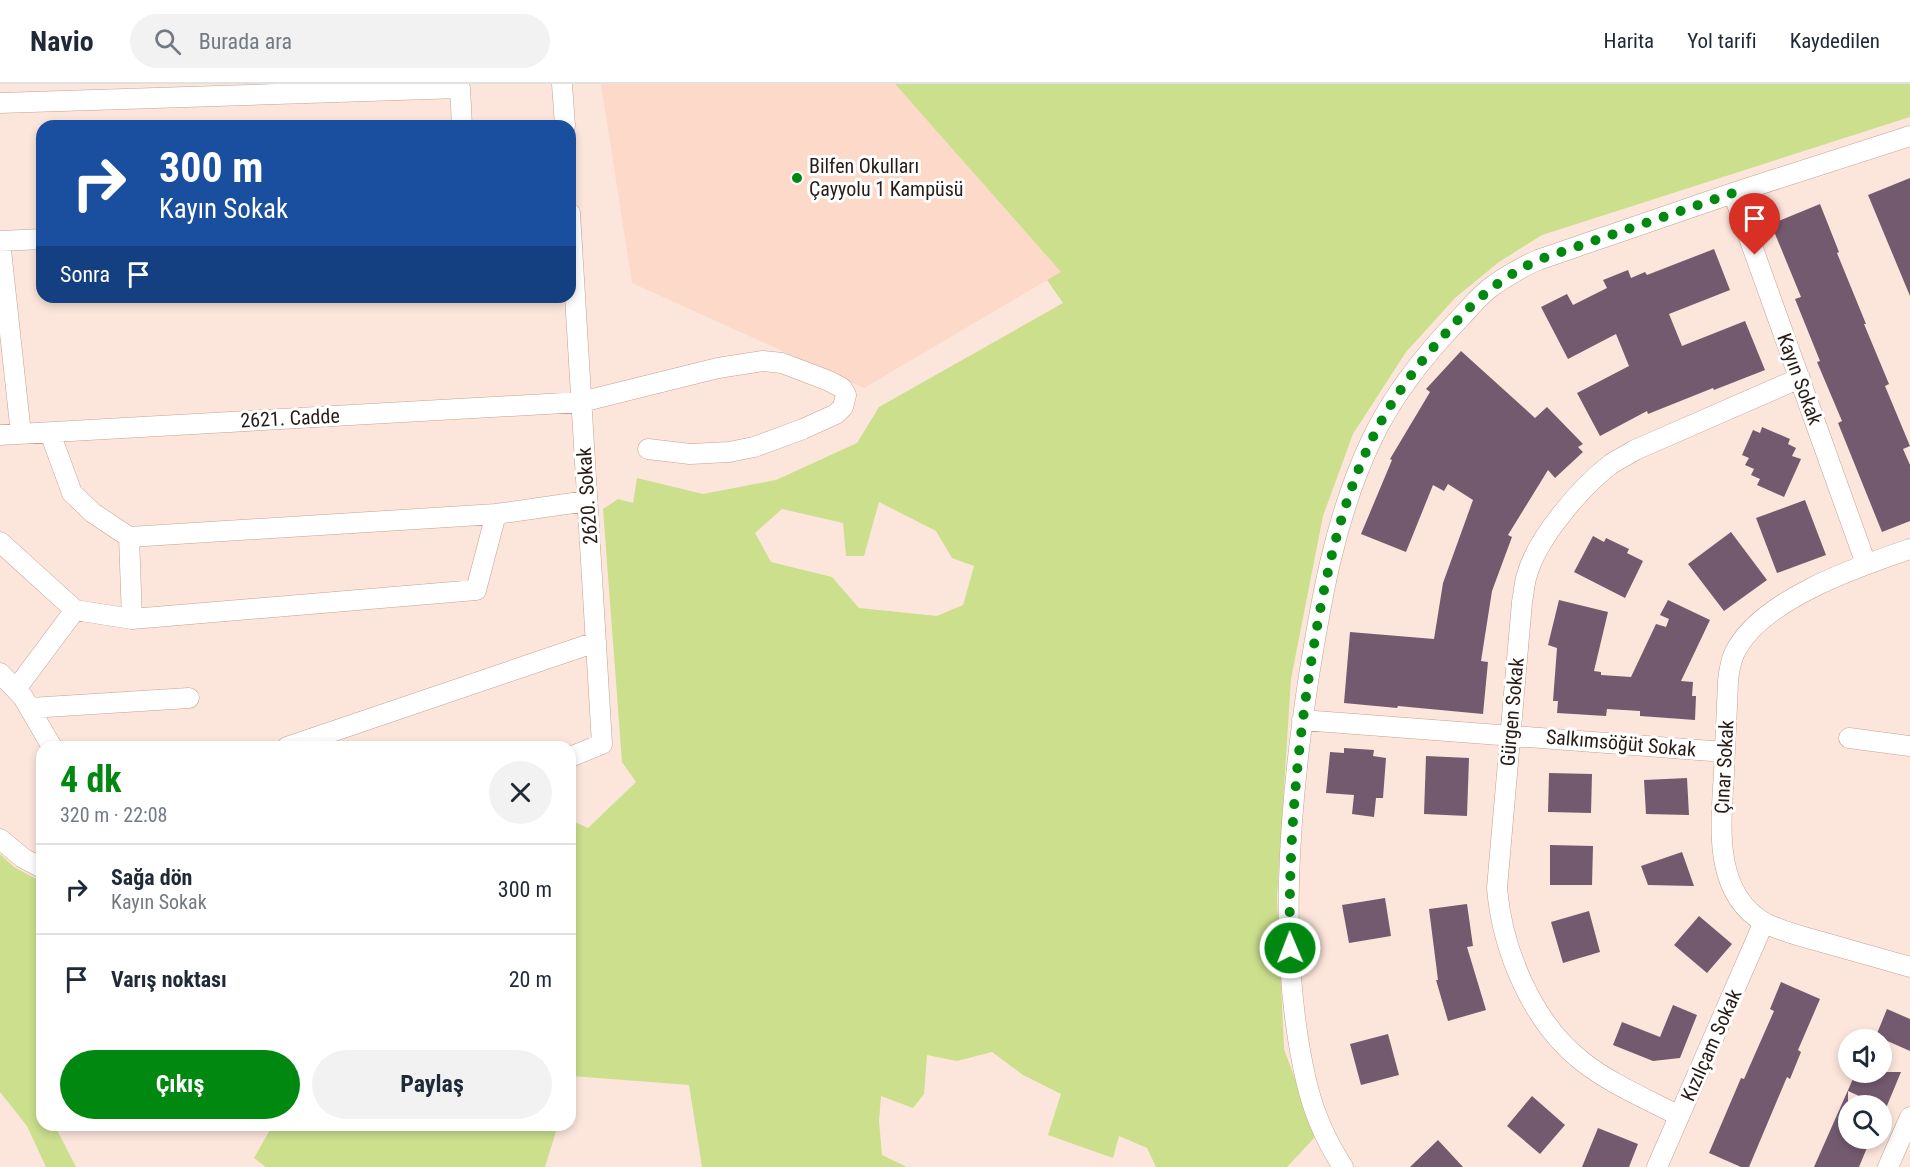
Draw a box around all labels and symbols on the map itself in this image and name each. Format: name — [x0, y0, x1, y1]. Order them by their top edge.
place label: Bilfen Okulları Çayyolu 1 Kampüsü — [809, 154, 964, 201]
marker: Bilfen Okulları Çayyolu 1 Kampüsü — [790, 171, 804, 185]
pin — [1729, 193, 1780, 255]
street label: Kayın Sokak — [1772, 330, 1828, 428]
street label: 2621. Cadde — [240, 403, 340, 433]
street label: 2620. Sokak — [572, 447, 602, 545]
street label: Gürgen Sokak — [1495, 657, 1529, 767]
street label: Çınar Sokak — [1710, 719, 1738, 815]
street label: Salkımsöğüt Sokak — [1545, 724, 1697, 762]
position arrow — [1258, 916, 1322, 980]
street label: Kızılçam Sokak — [1676, 985, 1746, 1105]

